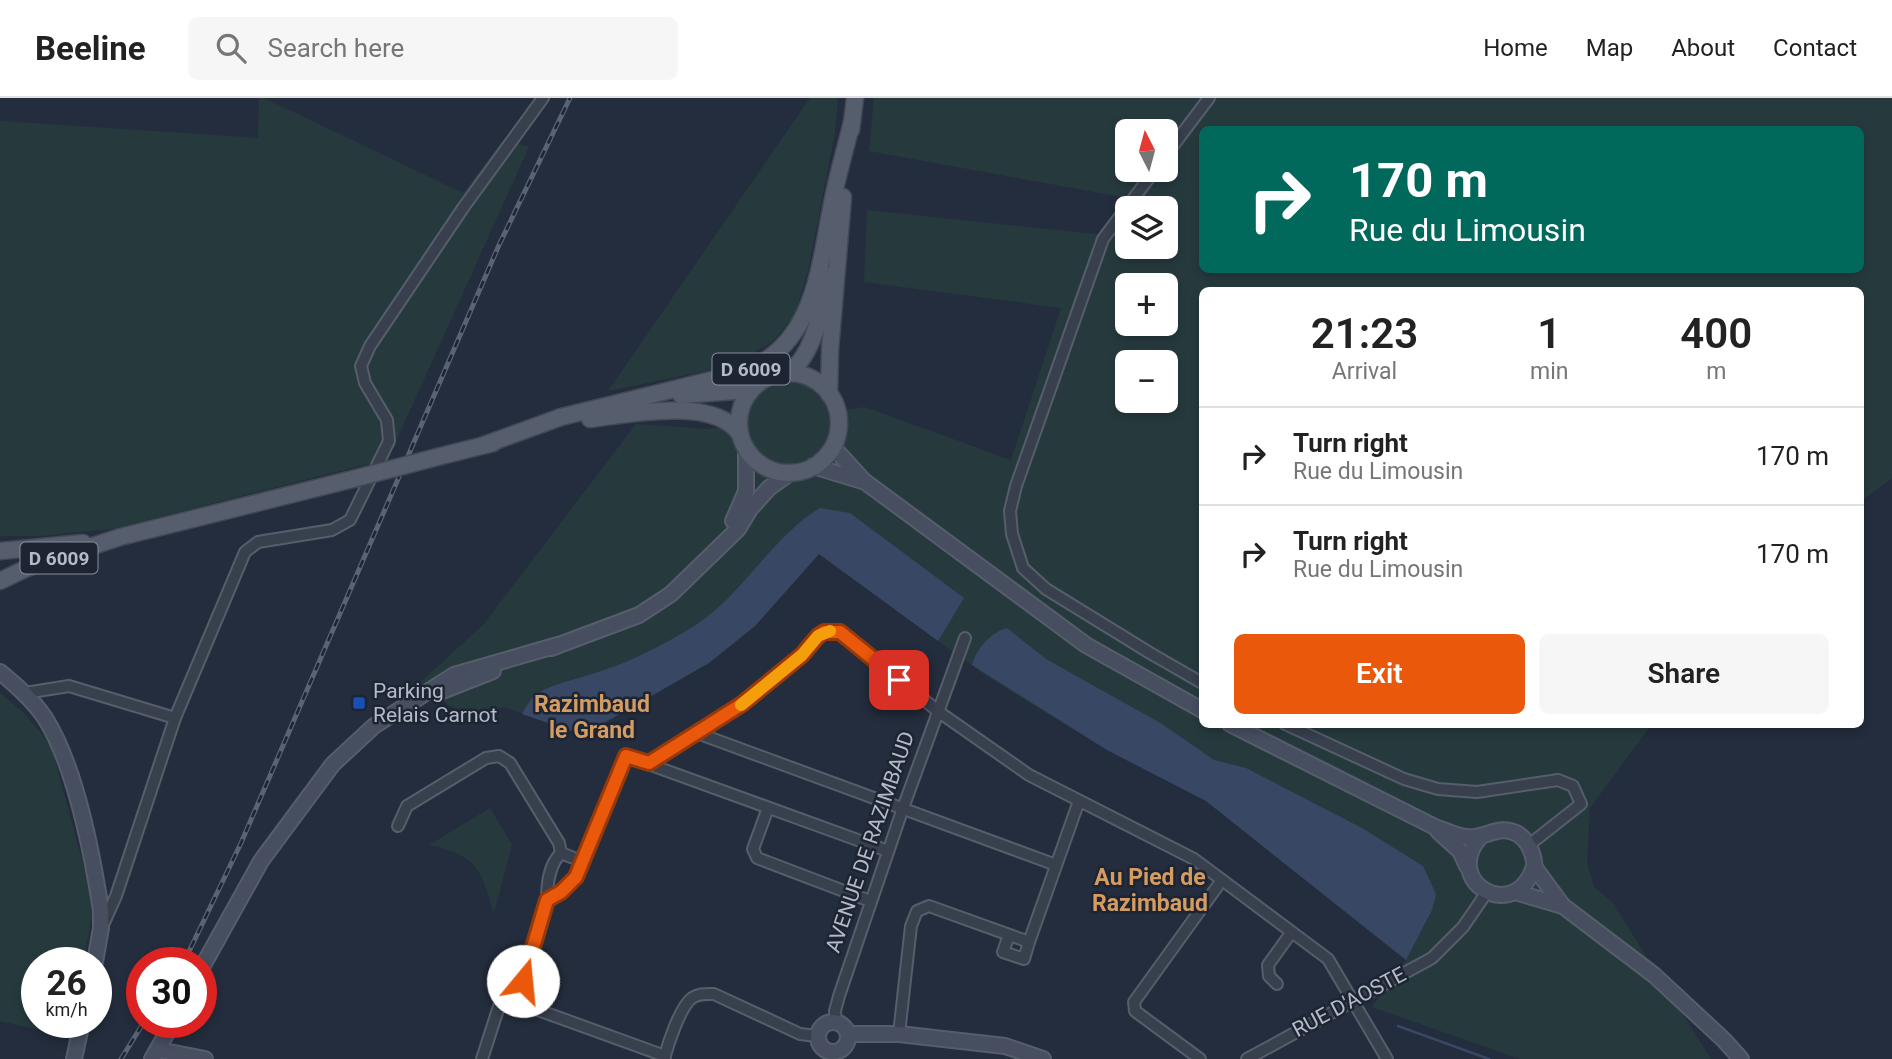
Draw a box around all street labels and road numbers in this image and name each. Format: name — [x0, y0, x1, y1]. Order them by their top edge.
road number: D 6009 — [712, 354, 790, 384]
road number: D 6009 — [20, 542, 98, 573]
street label: AVENUE DE RAZIMBAUD — [821, 728, 919, 956]
street label: RUE D'AOSTE — [1288, 962, 1410, 1042]

